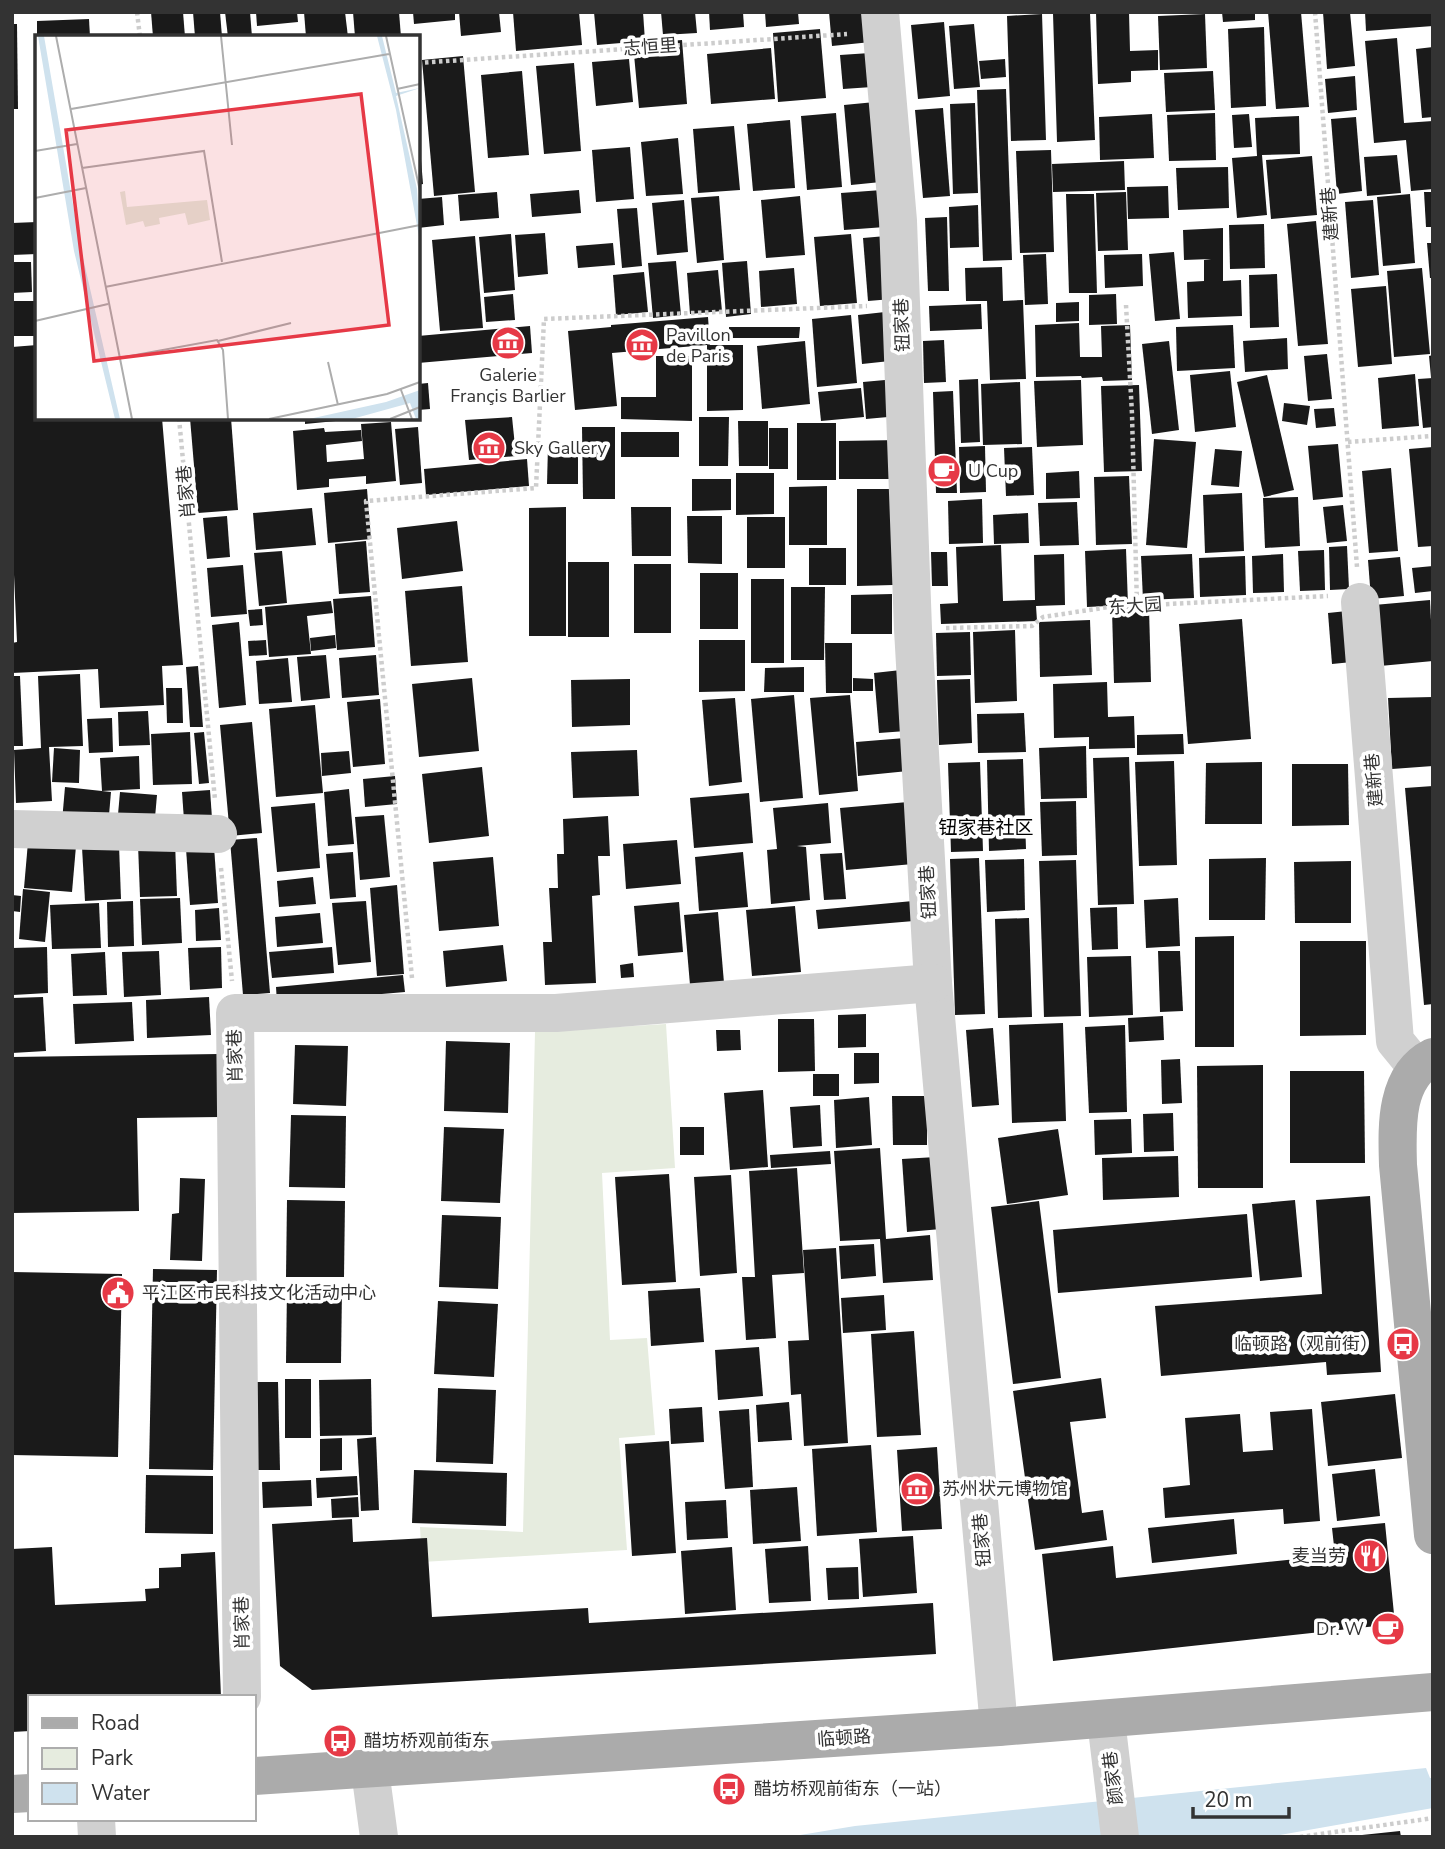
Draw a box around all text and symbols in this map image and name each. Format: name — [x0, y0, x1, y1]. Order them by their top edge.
street label: 志恒里 — [622, 33, 678, 61]
inset map — [35, 35, 420, 420]
street label: 建新巷 — [1316, 186, 1344, 242]
street label: 钮家巷 — [889, 298, 915, 352]
place label: Pavillon de Paris — [666, 323, 731, 368]
museum icon: Galerie Françis Barlier — [489, 324, 527, 362]
museum icon: Pavillon de Paris — [623, 326, 661, 364]
place label: Galerie Françis Barlier — [450, 363, 566, 408]
museum icon: Sky Gallery — [470, 429, 508, 467]
place label: Sky Gallery — [514, 436, 607, 460]
cafe icon: U Cup — [925, 452, 963, 490]
place label: U Cup — [968, 459, 1018, 483]
street label: 肖家巷 — [172, 464, 200, 520]
street label: 东大园 — [1107, 592, 1163, 620]
street label: 建新巷 — [1360, 752, 1388, 808]
district label: 钮家巷社区 — [938, 815, 1034, 841]
street label: 钮家巷 — [915, 864, 941, 920]
street label: 肖家巷 — [223, 1029, 247, 1083]
public building icon: 平江区市民科技文化活动中心 — [99, 1274, 137, 1312]
place label: 平江区市民科技文化活动中心 — [142, 1281, 376, 1305]
bus stop icon: 临顿路（观前街） — [1384, 1325, 1422, 1363]
place label: 临顿路（观前街） — [1234, 1332, 1378, 1356]
museum icon: 苏州状元博物馆 — [898, 1470, 936, 1508]
place label: 苏州状元博物馆 — [942, 1477, 1068, 1501]
street label: 钮家巷 — [968, 1512, 996, 1568]
restaurant icon: 麦当劳 — [1351, 1537, 1389, 1575]
place label: 麦当劳 — [1292, 1544, 1346, 1568]
street label: 肖家巷 — [230, 1596, 254, 1650]
cafe icon: Dr. W — [1369, 1610, 1407, 1648]
place label: Dr. W — [1316, 1617, 1364, 1641]
legend — [28, 1695, 256, 1821]
text: Road — [91, 1709, 140, 1737]
bus stop icon: 醋坊桥观前街东 — [321, 1722, 359, 1760]
street label: 临顿路 — [816, 1724, 872, 1752]
place label: 醋坊桥观前街东 — [364, 1729, 490, 1753]
text: Park — [91, 1744, 133, 1772]
street label: 颜家巷 — [1098, 1750, 1128, 1806]
bus stop icon: 醋坊桥观前街东（一站） — [710, 1770, 748, 1808]
scale bar — [1193, 1776, 1289, 1820]
place label: 醋坊桥观前街东（一站） — [754, 1777, 952, 1801]
text: Water — [91, 1779, 150, 1807]
text: 20 m — [1204, 1786, 1253, 1814]

